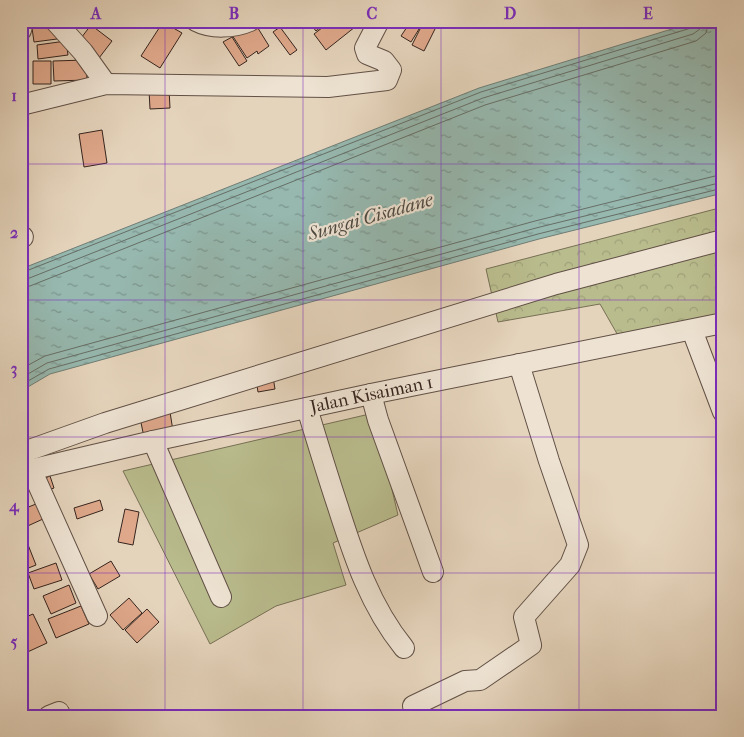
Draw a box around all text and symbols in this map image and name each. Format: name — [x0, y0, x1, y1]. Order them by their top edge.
text: A — [90, 4, 102, 23]
text: B — [229, 4, 239, 23]
text: C — [367, 4, 378, 23]
text: D — [504, 4, 516, 23]
text: E — [643, 4, 653, 23]
text: 1 — [11, 86, 17, 105]
water label: Sungai Cisadane — [304, 188, 437, 246]
text: 2 — [10, 223, 18, 242]
text: 3 — [11, 359, 17, 379]
street label: Jalan Kisaiman 1 — [306, 372, 435, 418]
text: 4 — [8, 496, 20, 516]
text: 5 — [11, 632, 18, 651]

